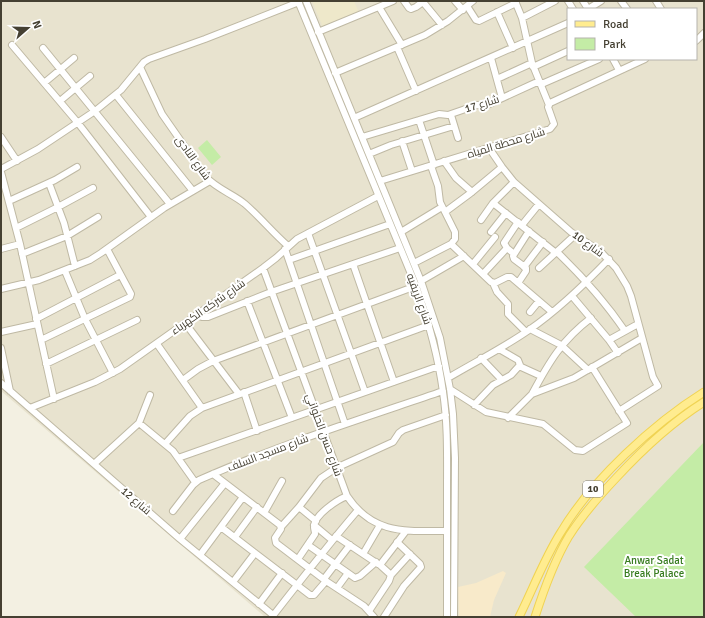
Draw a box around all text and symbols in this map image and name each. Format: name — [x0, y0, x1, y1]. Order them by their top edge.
north arrow — [8, 8, 48, 48]
legend — [567, 8, 697, 60]
text: Road — [603, 17, 629, 32]
text: N — [30, 19, 44, 31]
text: Park — [603, 37, 626, 52]
street label: شارع 17 — [463, 93, 501, 116]
street label: شارع محطة المياه — [465, 125, 547, 162]
street label: شارع النادى — [172, 133, 213, 183]
street label: شارع 10 — [569, 228, 606, 261]
street label: شارع الريفيه — [403, 272, 434, 327]
street label: شارع شركه الكهرباء — [168, 277, 248, 338]
street label: شارع حسن الحلواني — [301, 392, 345, 479]
street label: شارع مسجد السلف — [226, 432, 311, 475]
road number: 10 — [583, 481, 603, 497]
street label: شارع 12 — [118, 484, 154, 518]
park label: Anwar Sadat Break Palace — [624, 554, 684, 580]

